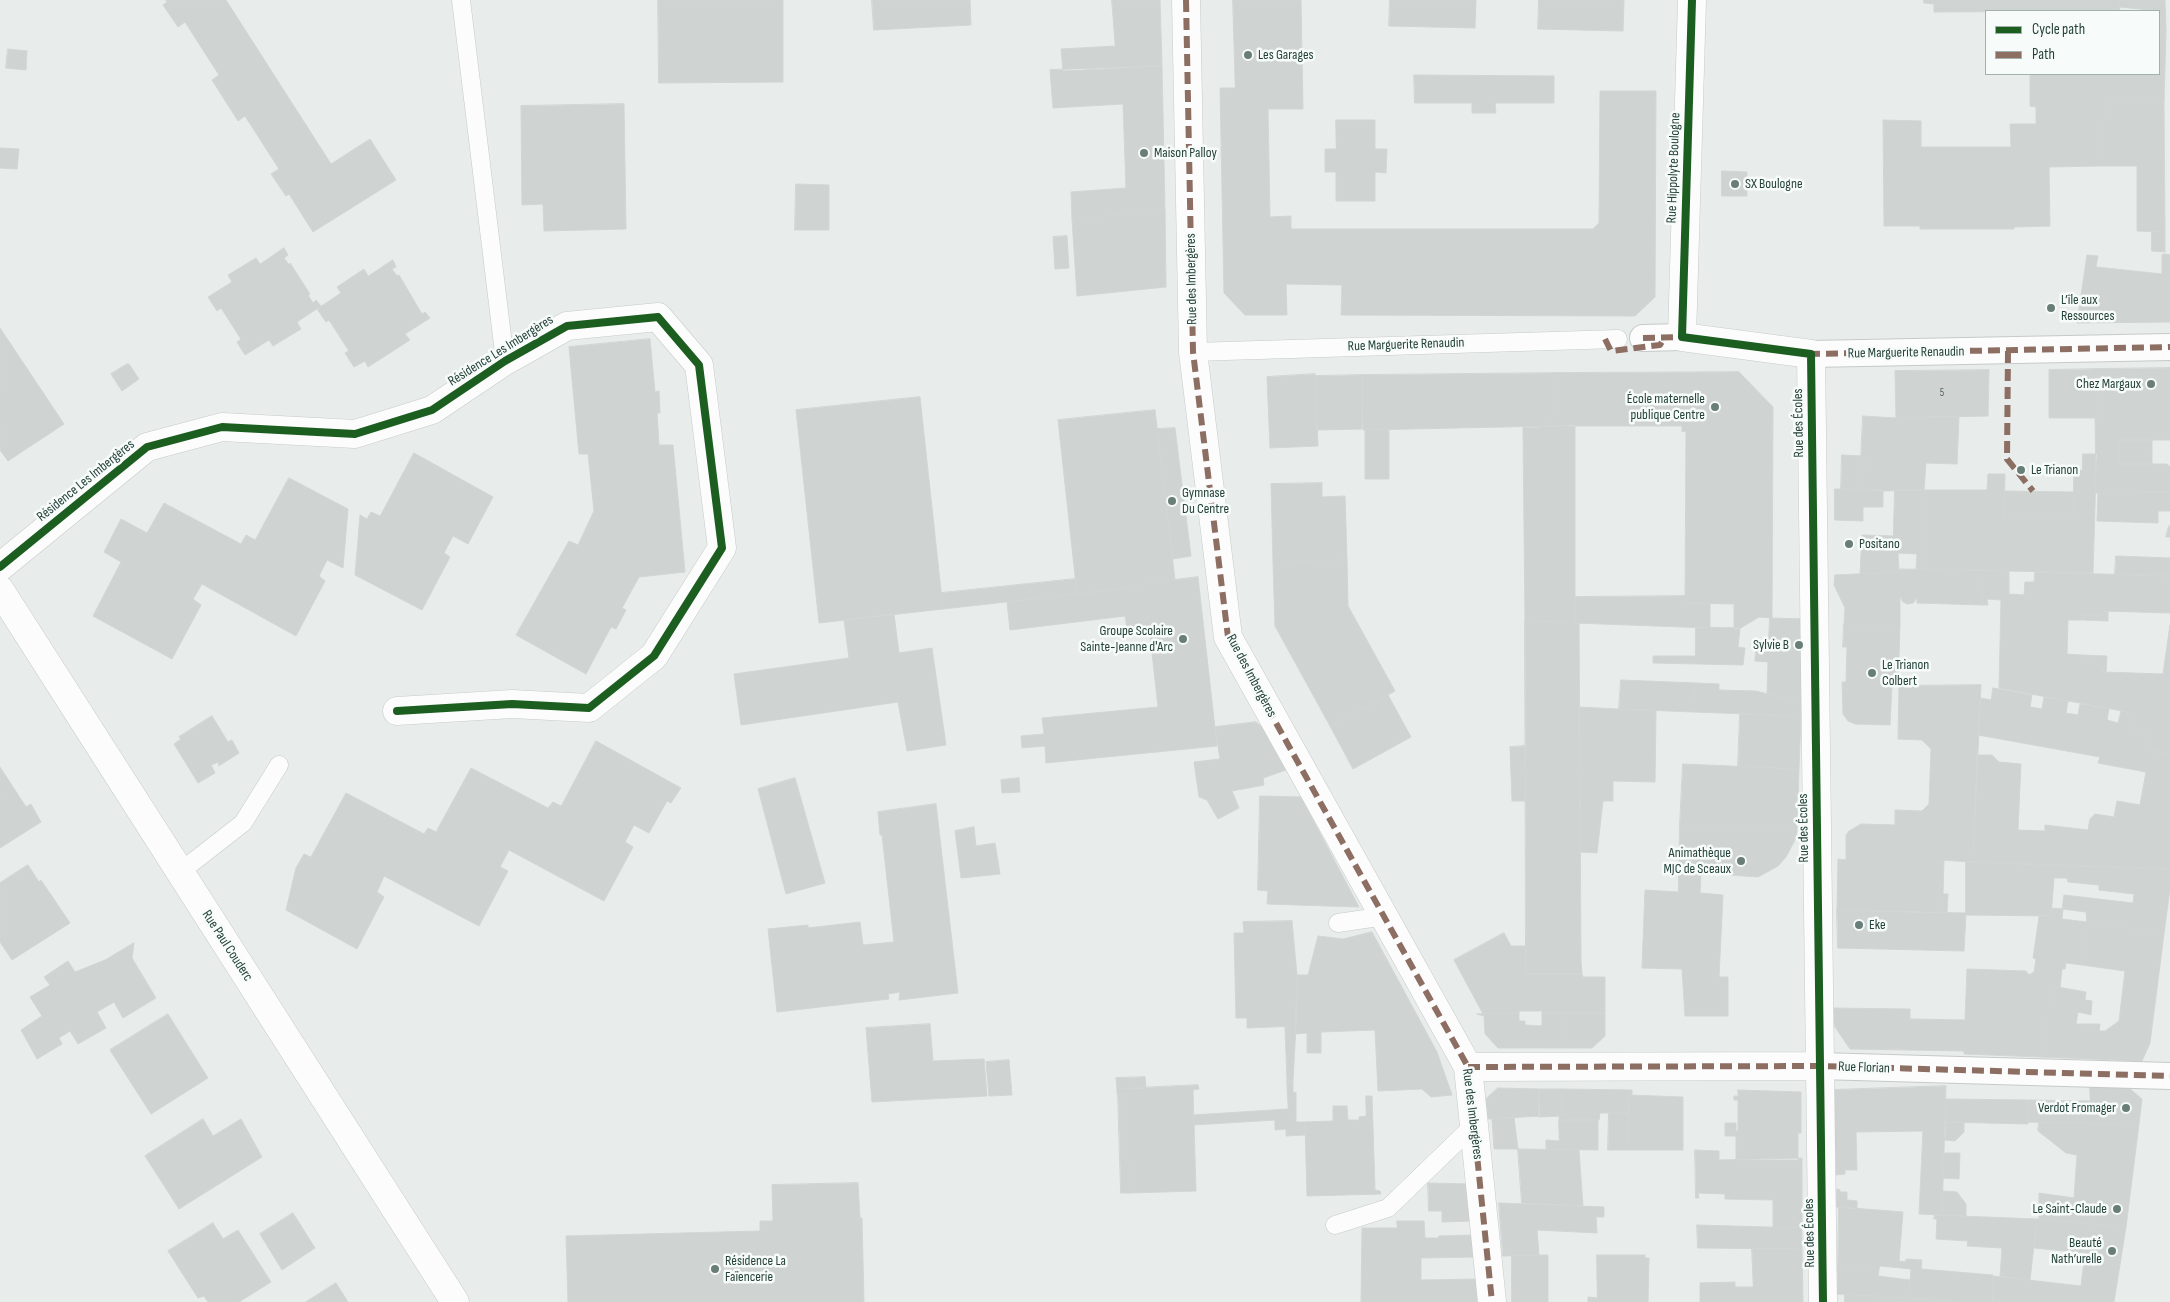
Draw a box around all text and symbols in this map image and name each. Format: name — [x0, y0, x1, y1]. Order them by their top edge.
legend — [1985, 10, 2160, 75]
text: Cycle path — [2032, 20, 2085, 39]
text: Path — [2032, 45, 2055, 64]
place label: Les Garages — [1258, 47, 1314, 63]
marker: Les Garages — [1242, 49, 1254, 61]
street label: Rue Hippolyte Boulogne — [1664, 112, 1684, 224]
place label: Maison Palloy — [1154, 145, 1217, 161]
marker: Maison Palloy — [1138, 147, 1150, 159]
place label: SX Boulogne — [1745, 176, 1803, 192]
marker: SX Boulogne — [1729, 178, 1741, 190]
street label: Rue des Imbergères — [1183, 233, 1201, 325]
place label: L’île aux Ressources — [2061, 292, 2114, 324]
marker: L’île aux Ressources — [2045, 302, 2057, 314]
street label: Résidence Les Imbergères — [445, 312, 557, 390]
street label: Rue Marguerite Renaudin — [1347, 335, 1465, 355]
street label: Rue Marguerite Renaudin — [1847, 344, 1965, 362]
place label: Chez Margaux — [2076, 376, 2141, 392]
marker: Chez Margaux — [2145, 378, 2157, 390]
house number: 5 — [1940, 386, 1944, 400]
street label: Rue des Écoles — [1790, 388, 1808, 458]
place label: École maternelle publique Centre — [1627, 391, 1705, 424]
marker: École maternelle publique Centre — [1709, 401, 1721, 413]
street label: Résidence Les Imbergères — [34, 436, 138, 526]
place label: Le Trianon — [2031, 462, 2078, 478]
marker: Le Trianon — [2015, 464, 2027, 476]
place label: Gymnase Du Centre — [1182, 485, 1229, 518]
marker: Gymnase Du Centre — [1166, 495, 1178, 507]
place label: Positano — [1859, 536, 1900, 552]
marker: Positano — [1843, 538, 1855, 550]
place label: Groupe Scolaire Sainte-Jeanne d'Arc — [1080, 623, 1173, 656]
street label: Rue des Imbergères — [1222, 632, 1280, 720]
marker: Groupe Scolaire Sainte-Jeanne d'Arc — [1177, 633, 1189, 645]
place label: Sylvie B — [1753, 637, 1789, 653]
marker: Sylvie B — [1793, 639, 1805, 651]
place label: Le Trianon Colbert — [1882, 657, 1929, 690]
marker: Le Trianon Colbert — [1866, 667, 1878, 679]
street label: Rue des Écoles — [1795, 793, 1813, 863]
place label: Animathèque MJC de Sceaux — [1663, 845, 1731, 878]
marker: Animathèque MJC de Sceaux — [1735, 855, 1747, 867]
street label: Rue Paul Couderc — [198, 907, 256, 985]
place label: Eke — [1869, 917, 1886, 933]
marker: Eke — [1853, 919, 1865, 931]
street label: Rue Florian — [1838, 1059, 1890, 1077]
street label: Rue des Imbergères — [1458, 1068, 1486, 1160]
place label: Verdot Fromager — [2038, 1100, 2116, 1116]
marker: Verdot Fromager — [2120, 1102, 2132, 1114]
street label: Rue des Écoles — [1801, 1198, 1819, 1268]
place label: Le Saint-Claude — [2033, 1201, 2107, 1217]
marker: Le Saint-Claude — [2111, 1203, 2123, 1215]
place label: Beauté Nath’urelle — [2051, 1235, 2102, 1268]
marker: Beauté Nath’urelle — [2106, 1245, 2118, 1257]
place label: Résidence La Faïencerie — [725, 1253, 786, 1285]
marker: Résidence La Faïencerie — [709, 1263, 721, 1275]

